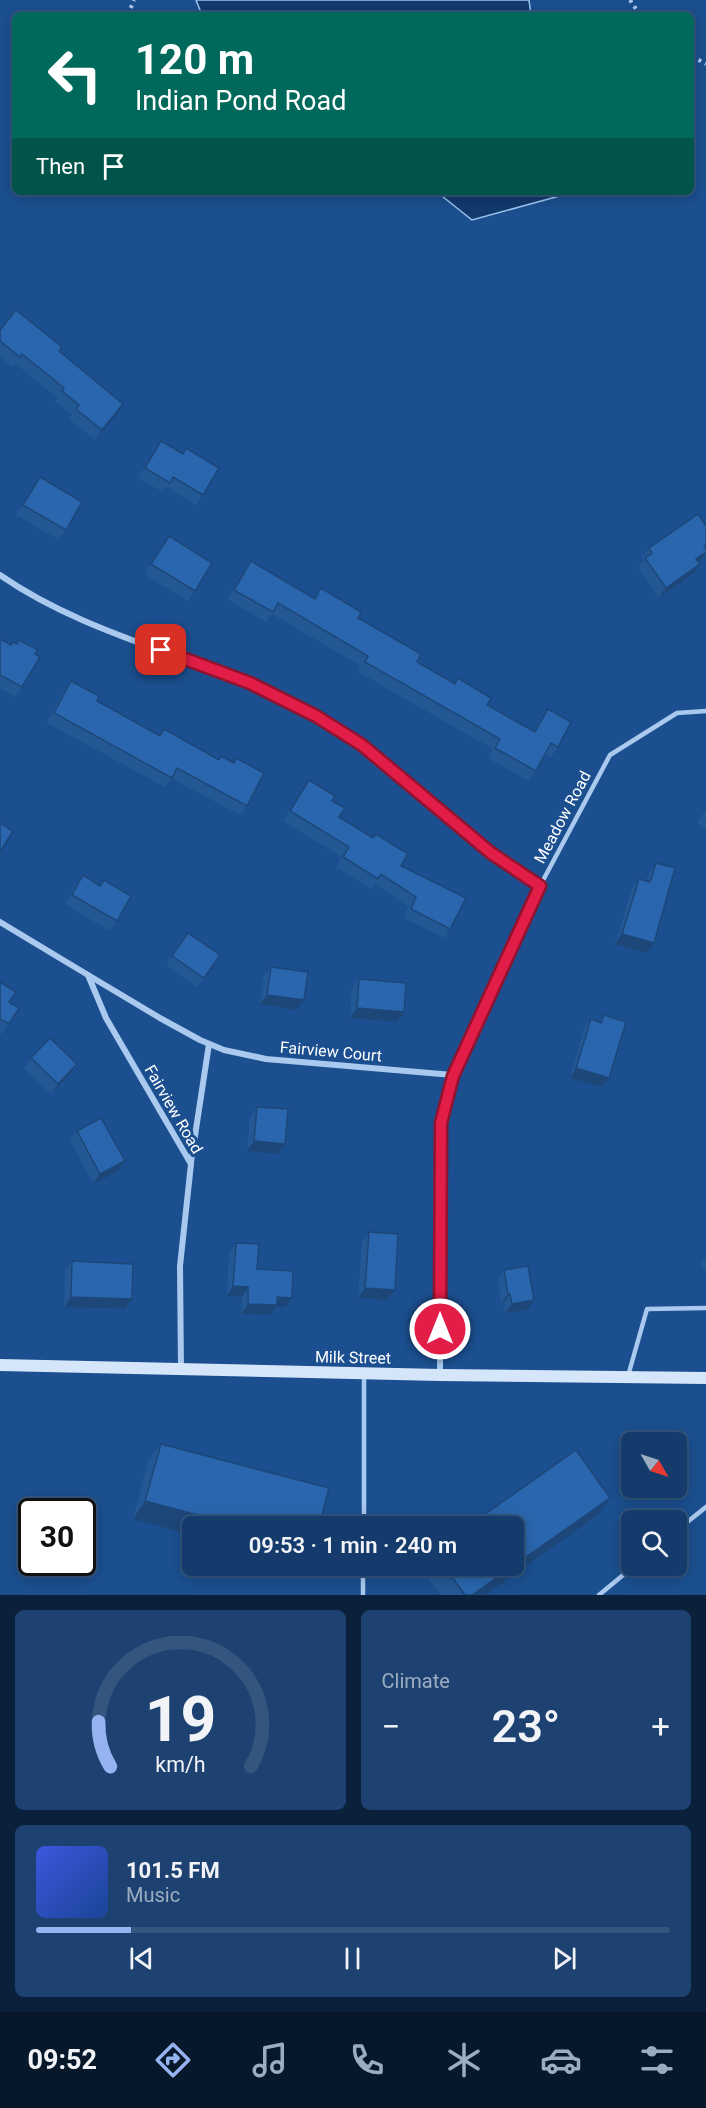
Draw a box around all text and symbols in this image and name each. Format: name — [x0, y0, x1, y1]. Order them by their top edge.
text: 120 m — [135, 35, 254, 84]
icon: left — [36, 36, 114, 114]
text: Indian Pond Road — [135, 85, 346, 117]
icon: arrive — [97, 150, 130, 183]
text: Then — [36, 154, 85, 179]
pin — [135, 624, 186, 675]
icon: arrive — [144, 633, 177, 666]
street label: Meadow Road — [530, 768, 595, 867]
street label: Fairview Court — [279, 1038, 383, 1065]
street label: Fairview Road — [140, 1061, 207, 1157]
position arrow — [408, 1297, 472, 1361]
street label: Milk Street — [315, 1347, 391, 1368]
north arrow — [621, 1432, 687, 1498]
map controls — [621, 1432, 687, 1576]
speed limit sign: 30 — [18, 1498, 96, 1576]
button: search — [621, 1510, 687, 1576]
text: 09:53 · 1 min · 240 m — [249, 1533, 457, 1558]
text: Climate — [382, 1669, 450, 1693]
text: 19 — [144, 1683, 216, 1756]
text: 23° — [491, 1700, 560, 1753]
text: − — [382, 1707, 400, 1746]
text: + — [651, 1707, 670, 1746]
text: km/h — [155, 1752, 205, 1777]
text: 101.5 FM — [126, 1858, 220, 1883]
text: Music — [126, 1883, 180, 1907]
icon: previous — [125, 1942, 158, 1975]
icon: pause — [336, 1942, 369, 1975]
icon: next — [548, 1942, 581, 1975]
icon: directions — [152, 2039, 194, 2081]
icon: music — [249, 2039, 291, 2081]
icon: phone — [346, 2039, 388, 2081]
icon: climate — [443, 2039, 485, 2081]
icon: car — [540, 2039, 582, 2081]
icon: filters — [636, 2039, 678, 2081]
text: 09:52 — [27, 2044, 97, 2076]

